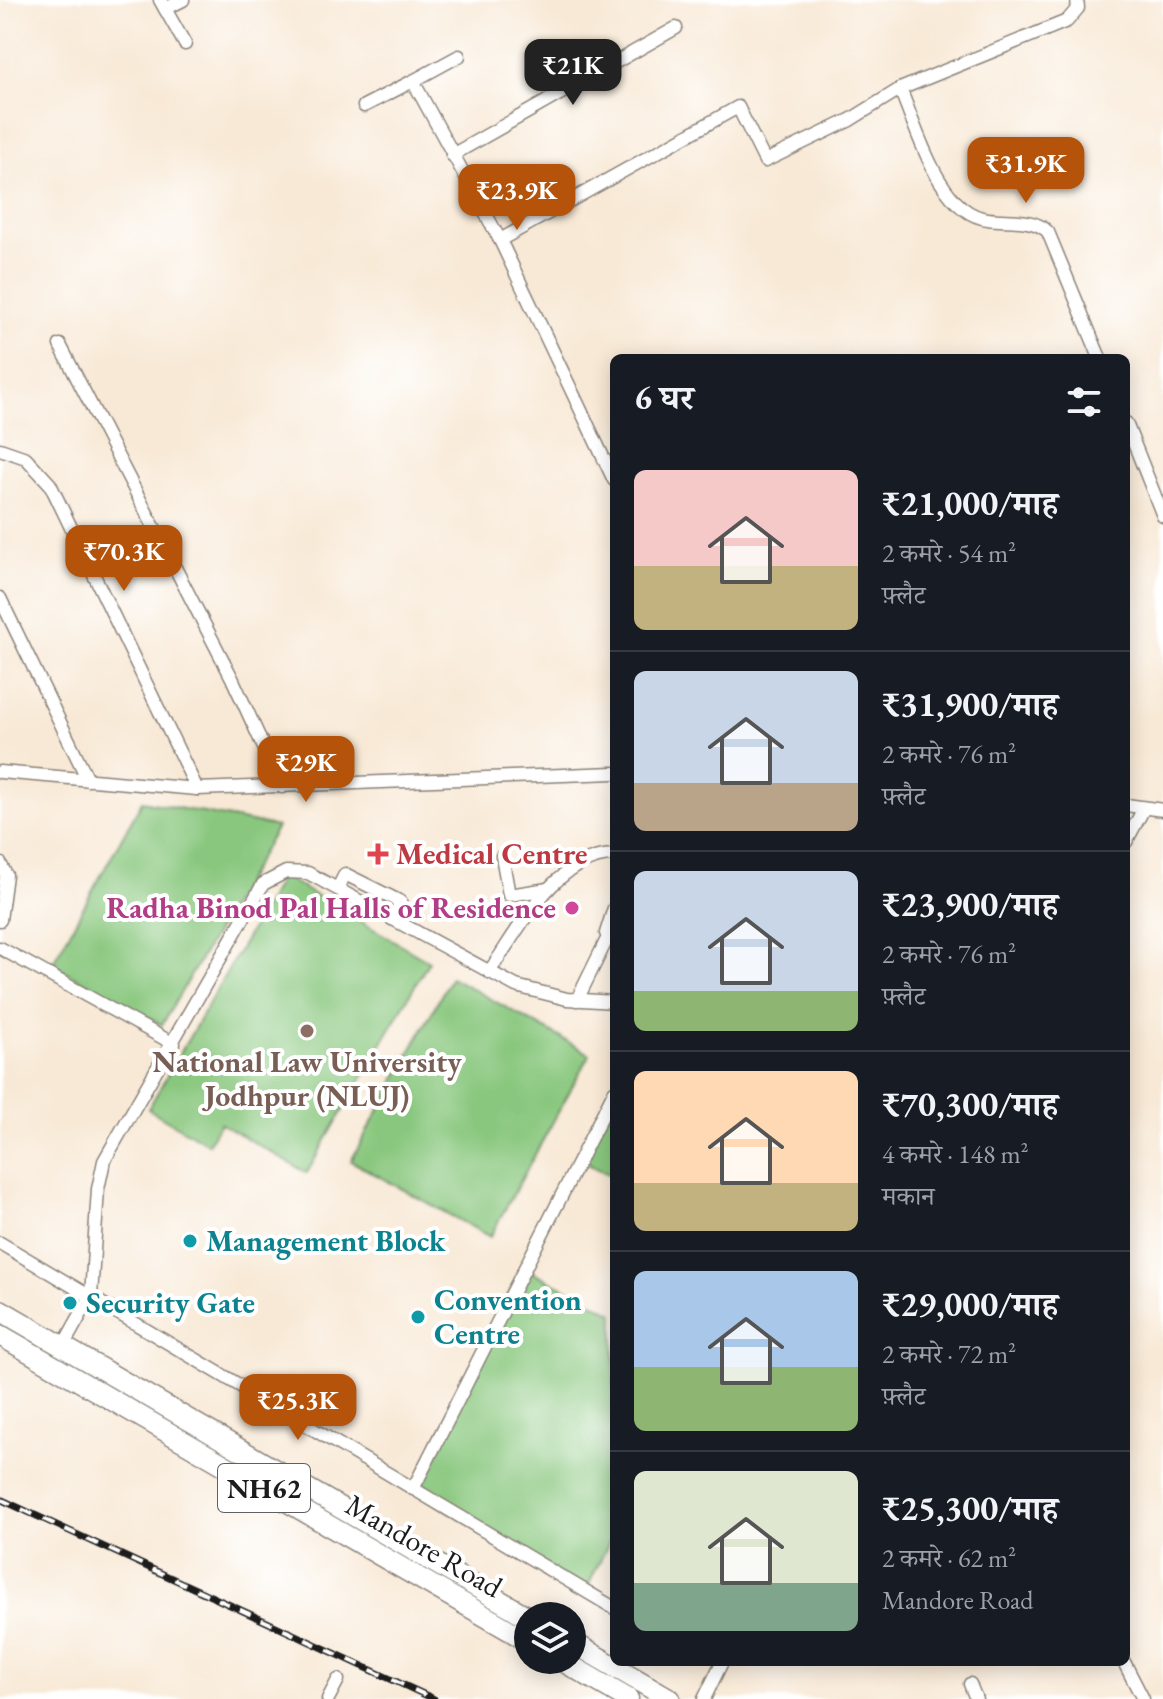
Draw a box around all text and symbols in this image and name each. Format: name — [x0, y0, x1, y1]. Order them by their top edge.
pin: ₹21K — [526, 39, 620, 107]
text: ₹21K — [542, 48, 604, 82]
pin: ₹31.9K — [961, 137, 1091, 205]
text: ₹31.9K — [985, 146, 1067, 180]
pin: ₹23.9K — [452, 164, 582, 232]
text: ₹23.9K — [476, 173, 558, 207]
text: 6 घर — [634, 375, 694, 419]
icon: filters — [1062, 380, 1106, 424]
text: ₹21,000/माह — [882, 481, 1058, 525]
icon: home — [698, 502, 794, 598]
pin: ₹70.3K — [59, 525, 189, 593]
text: ₹70.3K — [83, 534, 165, 568]
text: 2 कमरे · 54 m² — [882, 536, 1016, 570]
text: फ़्लैट — [882, 578, 925, 612]
text: ₹31,900/माह — [882, 682, 1058, 726]
icon: home — [698, 703, 794, 799]
pin: ₹29K — [259, 736, 353, 804]
text: 2 कमरे · 76 m² — [882, 737, 1016, 771]
text: ₹29K — [275, 745, 337, 779]
text: फ़्लैट — [882, 779, 925, 813]
place label: Medical Centre — [396, 834, 588, 873]
marker: Medical Centre — [367, 843, 389, 865]
text: ₹23,900/माह — [882, 882, 1058, 926]
place label: Radha Binod Pal Halls of Residence — [106, 888, 556, 927]
marker: Radha Binod Pal Halls of Residence — [563, 899, 581, 917]
icon: home — [698, 903, 794, 999]
text: 2 कमरे · 76 m² — [882, 937, 1016, 971]
text: फ़्लैट — [882, 979, 925, 1013]
marker: National Law University Jodhpur (NLUJ) — [298, 1022, 316, 1040]
place label: National Law University Jodhpur (NLUJ) — [152, 1042, 462, 1115]
text: ₹70,300/माह — [882, 1082, 1058, 1126]
icon: home — [698, 1103, 794, 1199]
text: 4 कमरे · 148 m² — [882, 1137, 1029, 1171]
text: मकान — [882, 1179, 935, 1213]
place label: Management Block — [206, 1221, 446, 1260]
marker: Management Block — [181, 1232, 199, 1250]
place label: Convention Centre — [434, 1280, 582, 1353]
text: ₹29,000/माह — [882, 1282, 1058, 1326]
place label: Security Gate — [86, 1283, 255, 1322]
marker: Security Gate — [61, 1294, 79, 1312]
icon: home — [698, 1303, 794, 1399]
marker: Convention Centre — [409, 1308, 427, 1326]
text: 2 कमरे · 72 m² — [882, 1337, 1016, 1371]
pin: ₹25.3K — [233, 1374, 363, 1442]
text: फ़्लैट — [882, 1379, 925, 1413]
text: ₹25.3K — [257, 1383, 339, 1417]
road number: NH62 — [218, 1464, 310, 1512]
street label: Mandore Road — [339, 1485, 510, 1607]
text: ₹25,300/माह — [882, 1486, 1058, 1530]
icon: home — [698, 1503, 794, 1599]
text: 2 कमरे · 62 m² — [882, 1541, 1016, 1575]
text: Mandore Road — [882, 1583, 1033, 1617]
map controls — [514, 1602, 586, 1674]
button: layers — [514, 1602, 586, 1674]

